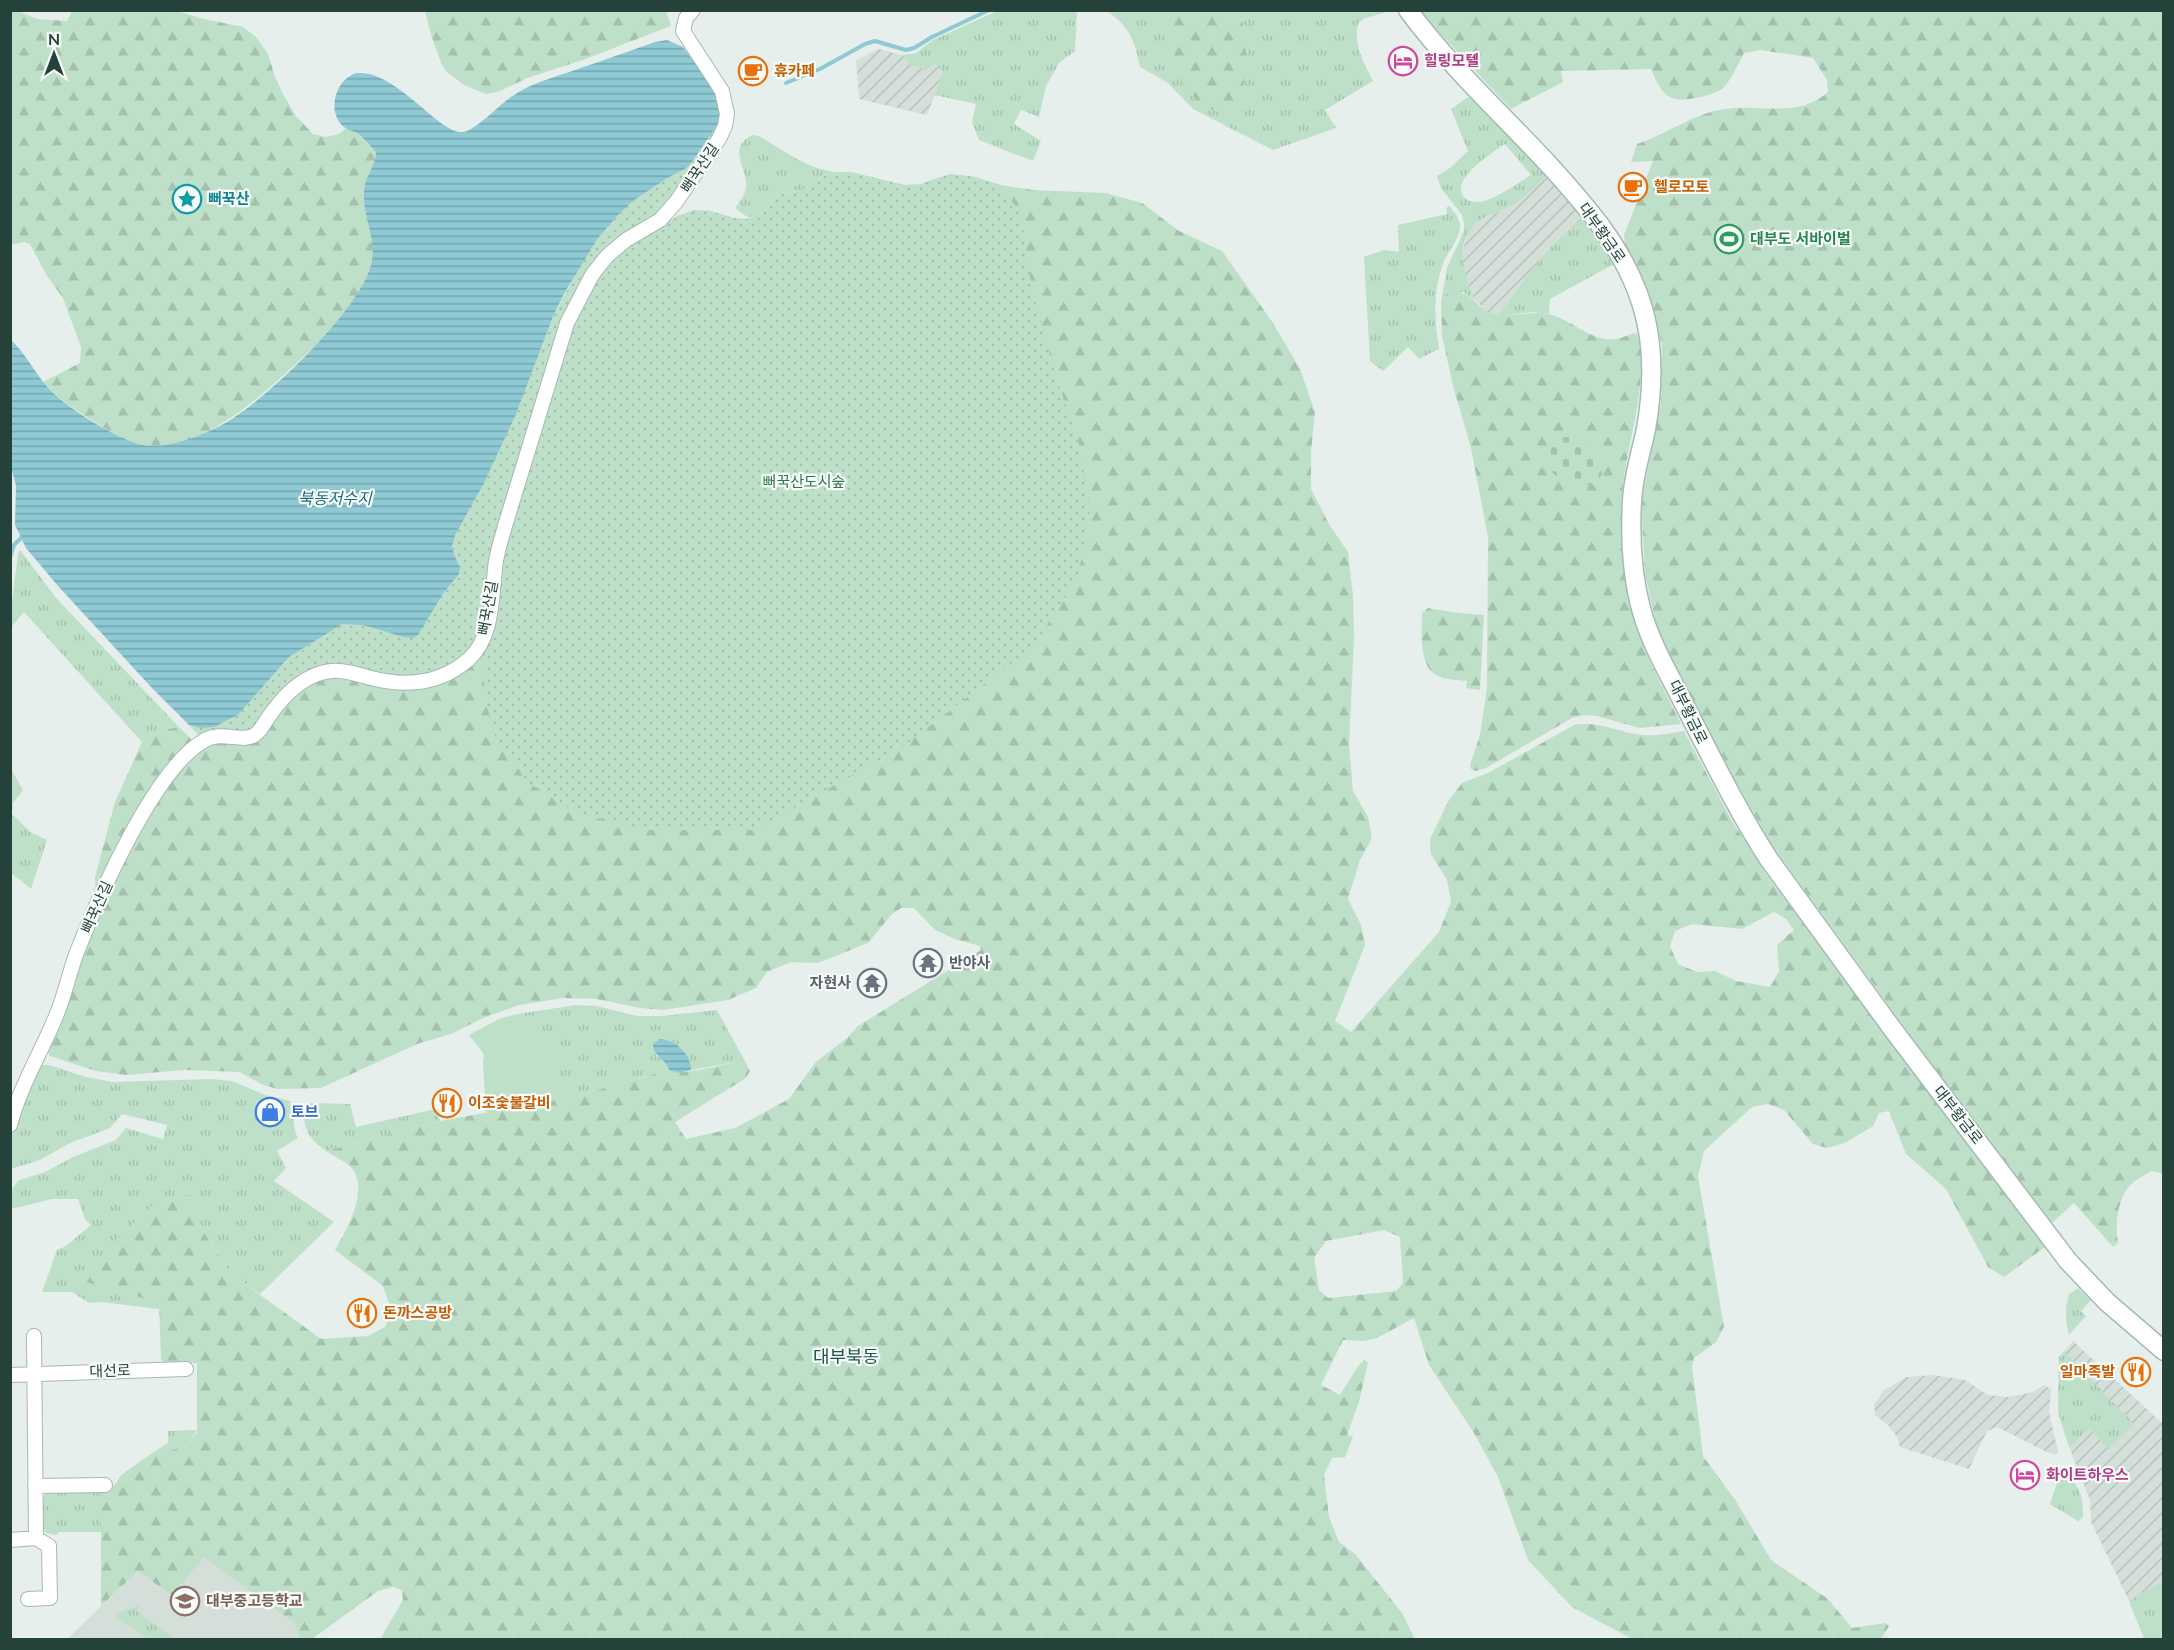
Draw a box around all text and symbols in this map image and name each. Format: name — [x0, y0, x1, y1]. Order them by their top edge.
north arrow — [24, 24, 84, 84]
text: N — [48, 29, 60, 49]
hotel icon: 힐링모텔 — [1387, 45, 1419, 77]
place label: 힐링모텔 — [1424, 51, 1479, 70]
cafe icon: 휴카페 — [737, 55, 769, 87]
place label: 휴카페 — [774, 61, 815, 80]
street label: 뻐꾹산길 — [676, 140, 723, 196]
cafe icon: 헬로모토 — [1617, 171, 1649, 203]
place label: 헬로모토 — [1654, 177, 1709, 196]
place icon: 뻐꾹산 — [171, 183, 203, 215]
place label: 뻐꾹산 — [208, 189, 250, 208]
street label: 대부황금로 — [1575, 199, 1630, 266]
sports icon: 대부도 서바이벌 — [1713, 223, 1745, 255]
place label: 대부도 서바이벌 — [1750, 229, 1851, 248]
park label: 뻐꾹산도시숲 — [763, 472, 845, 491]
water label: 북동저수지 — [298, 488, 373, 508]
street label: 뻐꾹산길 — [473, 579, 502, 637]
street label: 대부황금로 — [1665, 677, 1712, 747]
street label: 뻐꾹산길 — [77, 878, 116, 936]
temple icon: 반야사 — [912, 947, 944, 979]
place label: 반야사 — [949, 953, 991, 972]
temple icon: 자현사 — [856, 967, 888, 999]
place label: 자현사 — [810, 973, 851, 992]
street label: 대부황금로 — [1930, 1082, 1987, 1148]
restaurant icon: 이조숯불갈비 — [431, 1087, 463, 1119]
place label: 이조숯불갈비 — [468, 1093, 551, 1112]
shop icon: 토브 — [254, 1096, 286, 1128]
place label: 토브 — [291, 1102, 319, 1121]
restaurant icon: 돈까스공방 — [346, 1297, 378, 1329]
place label: 돈까스공방 — [383, 1303, 452, 1322]
district label: 대부북동 — [813, 1345, 879, 1368]
restaurant icon: 일마족발 — [2120, 1356, 2152, 1388]
street label: 대선로 — [89, 1360, 131, 1381]
place label: 일마족발 — [2060, 1362, 2115, 1381]
hotel icon: 화이트하우스 — [2009, 1459, 2041, 1491]
place label: 화이트하우스 — [2046, 1465, 2129, 1484]
school or university icon: 대부중고등학교 — [169, 1585, 201, 1617]
place label: 대부중고등학교 — [206, 1591, 303, 1610]

